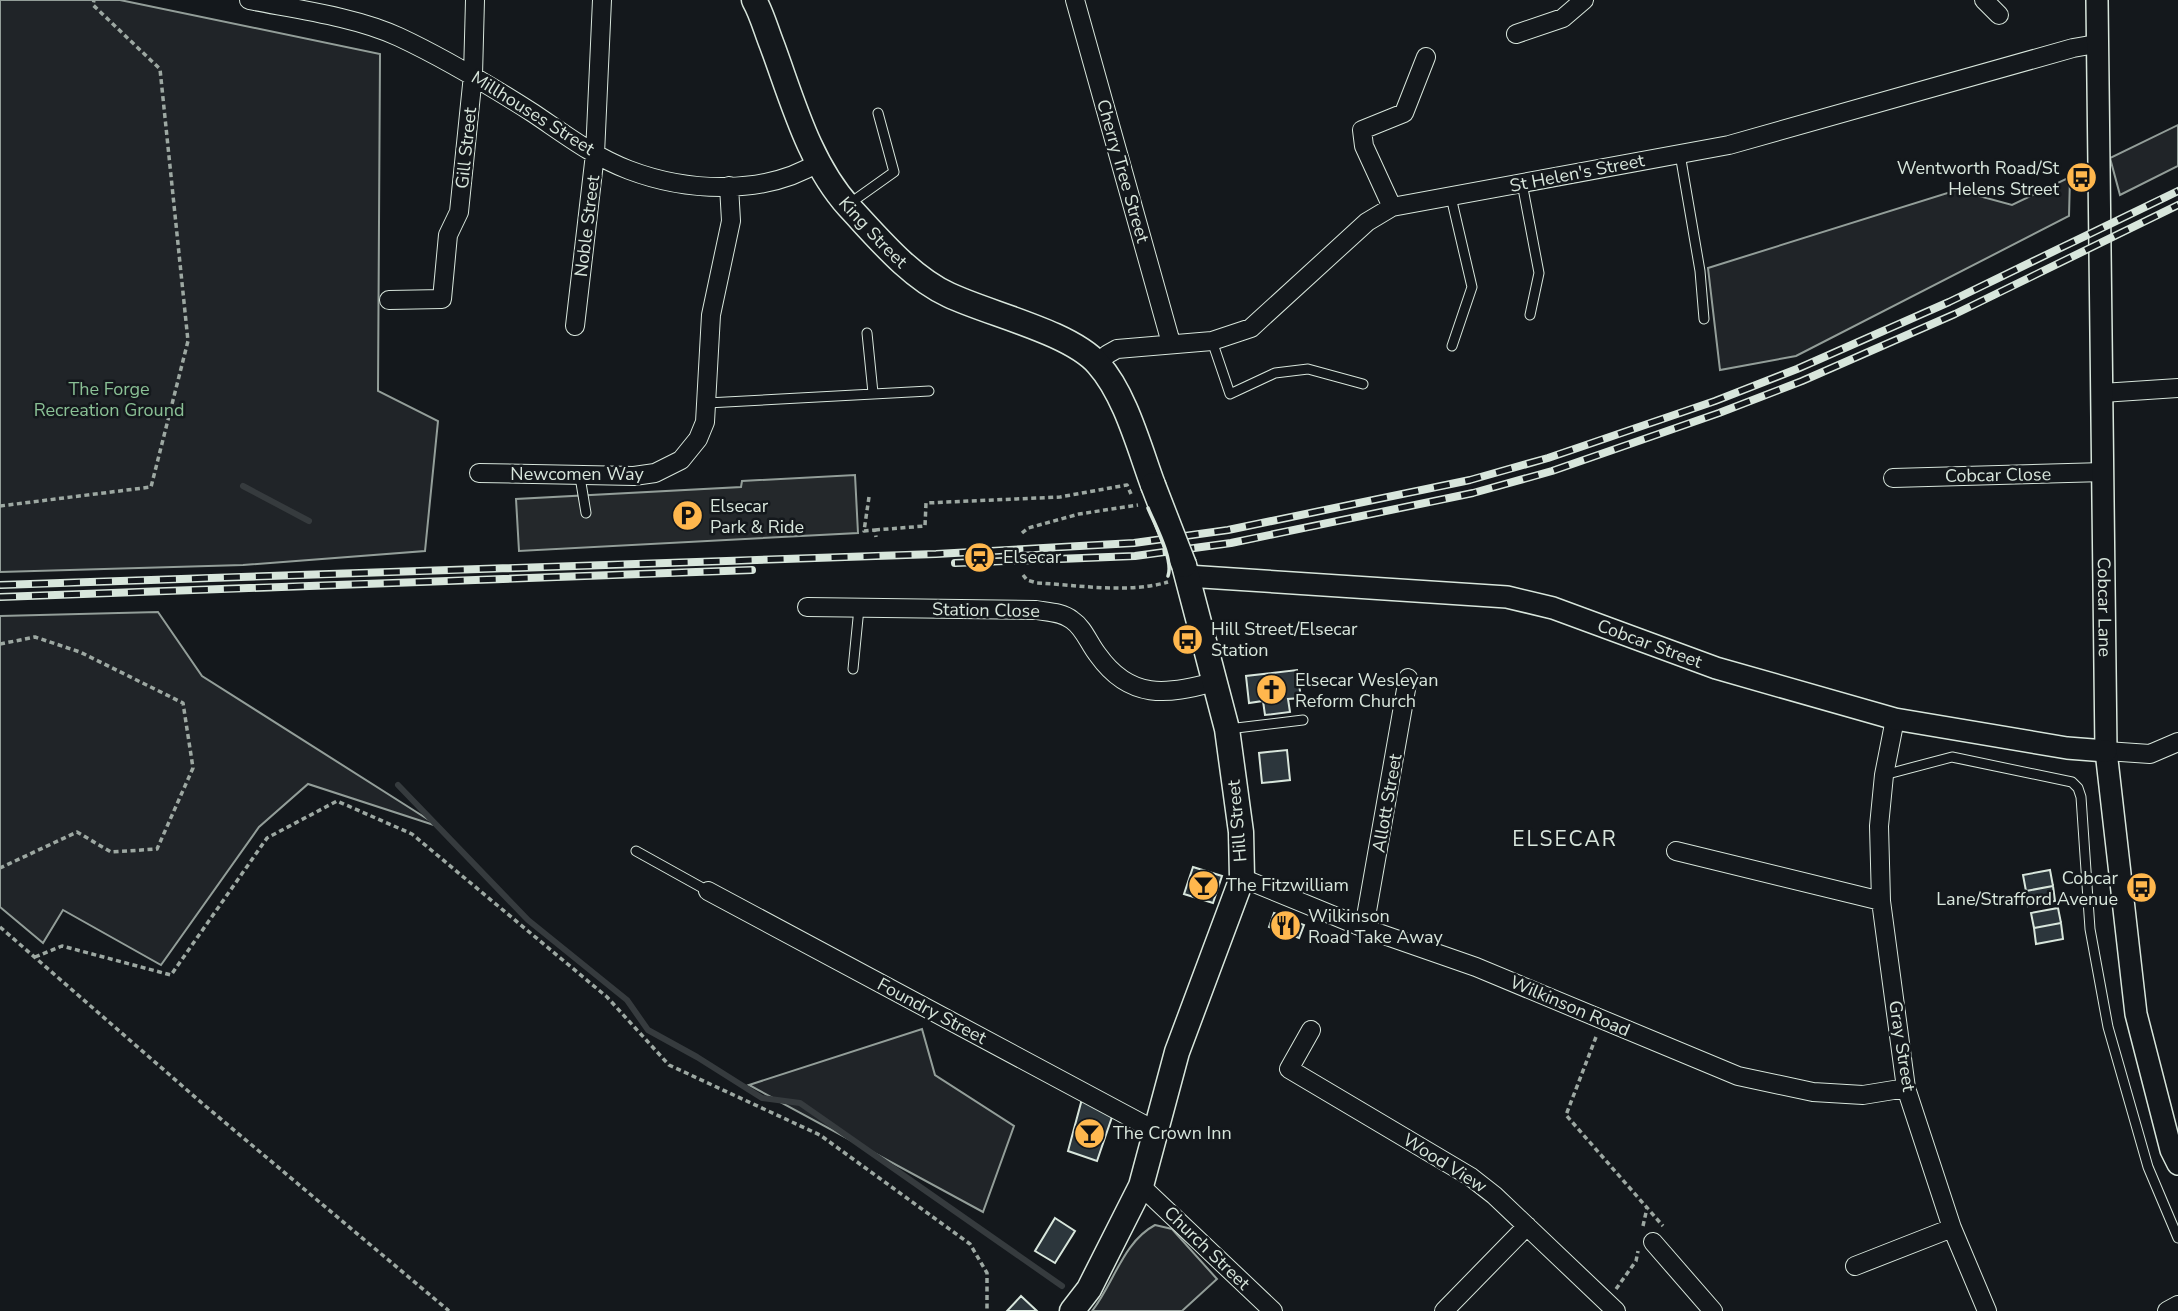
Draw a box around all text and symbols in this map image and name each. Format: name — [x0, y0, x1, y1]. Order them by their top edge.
street label: Millhouses Street — [467, 65, 600, 161]
street label: Cherry Tree Street — [1091, 97, 1155, 246]
street label: Gill Street — [450, 105, 482, 190]
street label: St Helen's Street — [1508, 148, 1647, 198]
place label: Wentworth Road/St Helens Street — [1897, 156, 2060, 201]
bus stop icon: Wentworth Road/St Helens Street — [2065, 161, 2099, 195]
street label: Noble Street — [569, 173, 605, 278]
street label: King Street — [833, 192, 913, 274]
park label: The Forge Recreation Ground — [34, 377, 184, 422]
street label: Newcomen Way — [510, 462, 644, 486]
street label: Cobcar Close — [1945, 462, 2051, 488]
place label: Elsecar Park & Ride — [710, 494, 804, 539]
parking icon: Elsecar Park & Ride — [670, 499, 704, 533]
station icon: Elsecar — [963, 540, 997, 574]
place label: Elsecar — [1003, 545, 1062, 569]
street label: Cobcar Lane — [2092, 557, 2117, 657]
street label: Station Close — [932, 597, 1040, 623]
street label: Cobcar Street — [1594, 613, 1706, 674]
place label: Hill Street/Elsecar Station — [1211, 617, 1358, 662]
bus stop icon: Hill Street/Elsecar Station — [1171, 622, 1205, 656]
place label: Elsecar Wesleyan Reform Church — [1295, 668, 1438, 713]
church icon: Elsecar Wesleyan Reform Church — [1255, 673, 1289, 707]
street label: Allott Street — [1367, 751, 1408, 854]
street label: Hill Street — [1221, 778, 1253, 863]
district label: ELSECAR — [1512, 825, 1618, 853]
place label: Cobcar Lane/Strafford Avenue — [1936, 866, 2119, 911]
bar icon: The Fitzwilliam — [1186, 868, 1220, 902]
bus stop icon: Cobcar Lane/Strafford Avenue — [2124, 871, 2158, 905]
place label: The Fitzwilliam — [1226, 873, 1349, 897]
place label: Wilkinson Road Take Away — [1308, 904, 1444, 949]
restaurant icon: Wilkinson Road Take Away — [1268, 909, 1302, 943]
street label: Wilkinson Road — [1506, 970, 1634, 1042]
street label: Foundry Street — [873, 972, 991, 1050]
street label: Gray Street — [1883, 999, 1921, 1094]
bar icon: The Crown Inn — [1073, 1116, 1107, 1150]
place label: The Crown Inn — [1113, 1121, 1232, 1145]
street label: Wood View — [1398, 1128, 1492, 1198]
street label: Church Street — [1159, 1201, 1256, 1296]

